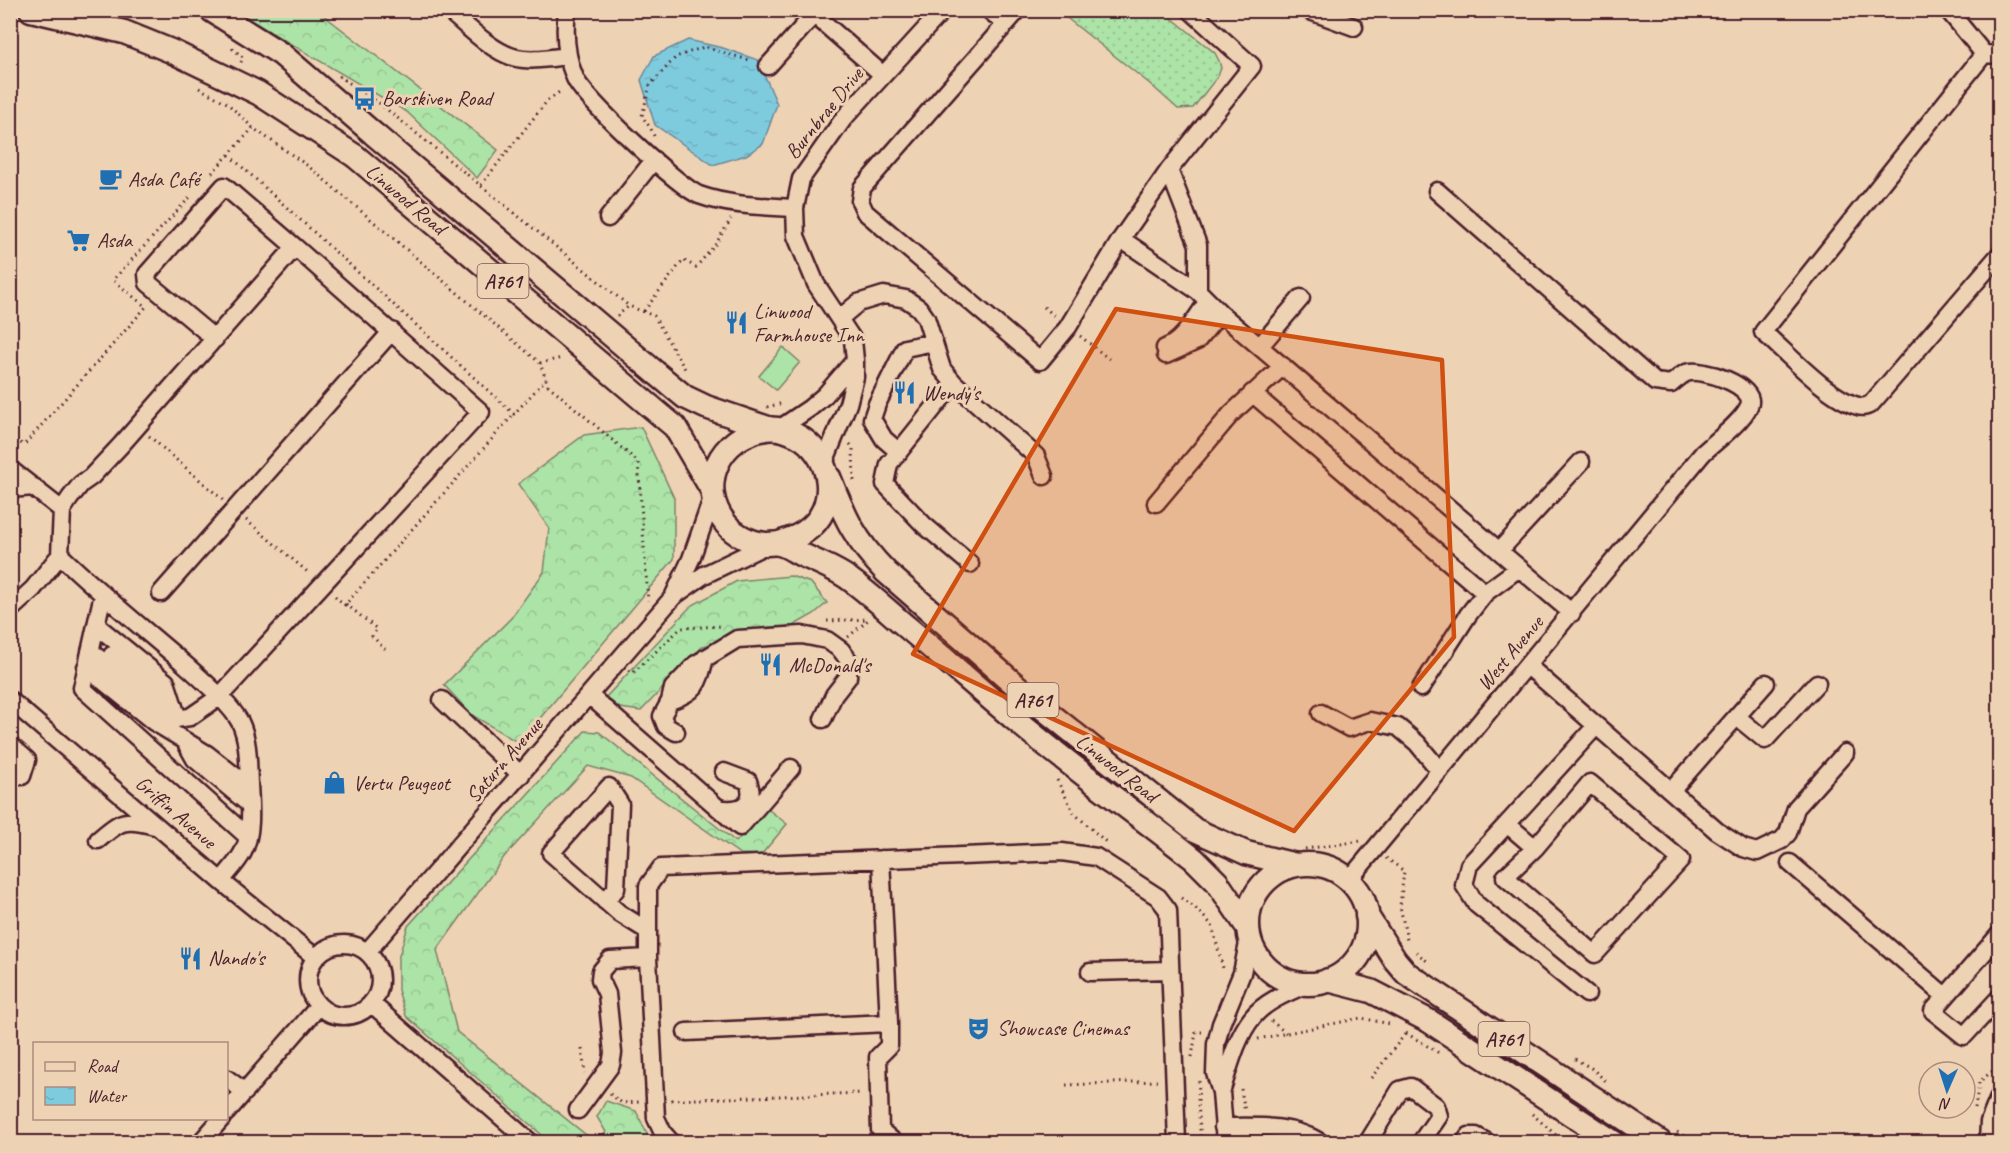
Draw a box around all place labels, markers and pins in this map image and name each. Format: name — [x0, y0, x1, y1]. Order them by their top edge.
bus stop icon: Barskiven Road — [351, 85, 377, 111]
place label: Barskiven Road — [382, 85, 495, 111]
cafe icon: Asda Café — [97, 166, 123, 192]
place label: Asda Café — [128, 166, 202, 192]
supermarket icon: Asda — [66, 227, 92, 253]
place label: Asda — [97, 227, 134, 253]
place label: Linwood Farmhouse Inn — [754, 298, 865, 348]
restaurant icon: Linwood Farmhouse Inn — [723, 310, 749, 336]
restaurant icon: Wendy's — [892, 380, 918, 406]
place label: Wendy's — [923, 380, 981, 406]
restaurant icon: McDonald's — [758, 652, 784, 678]
place label: McDonald's — [789, 652, 872, 678]
shop icon: Vertu Peugeot — [322, 770, 348, 796]
place label: Vertu Peugeot — [353, 770, 452, 796]
restaurant icon: Nando's — [177, 945, 203, 971]
place label: Nando's — [208, 945, 266, 971]
theatre icon: Showcase Cinemas — [966, 1015, 992, 1041]
place label: Showcase Cinemas — [997, 1015, 1130, 1041]

